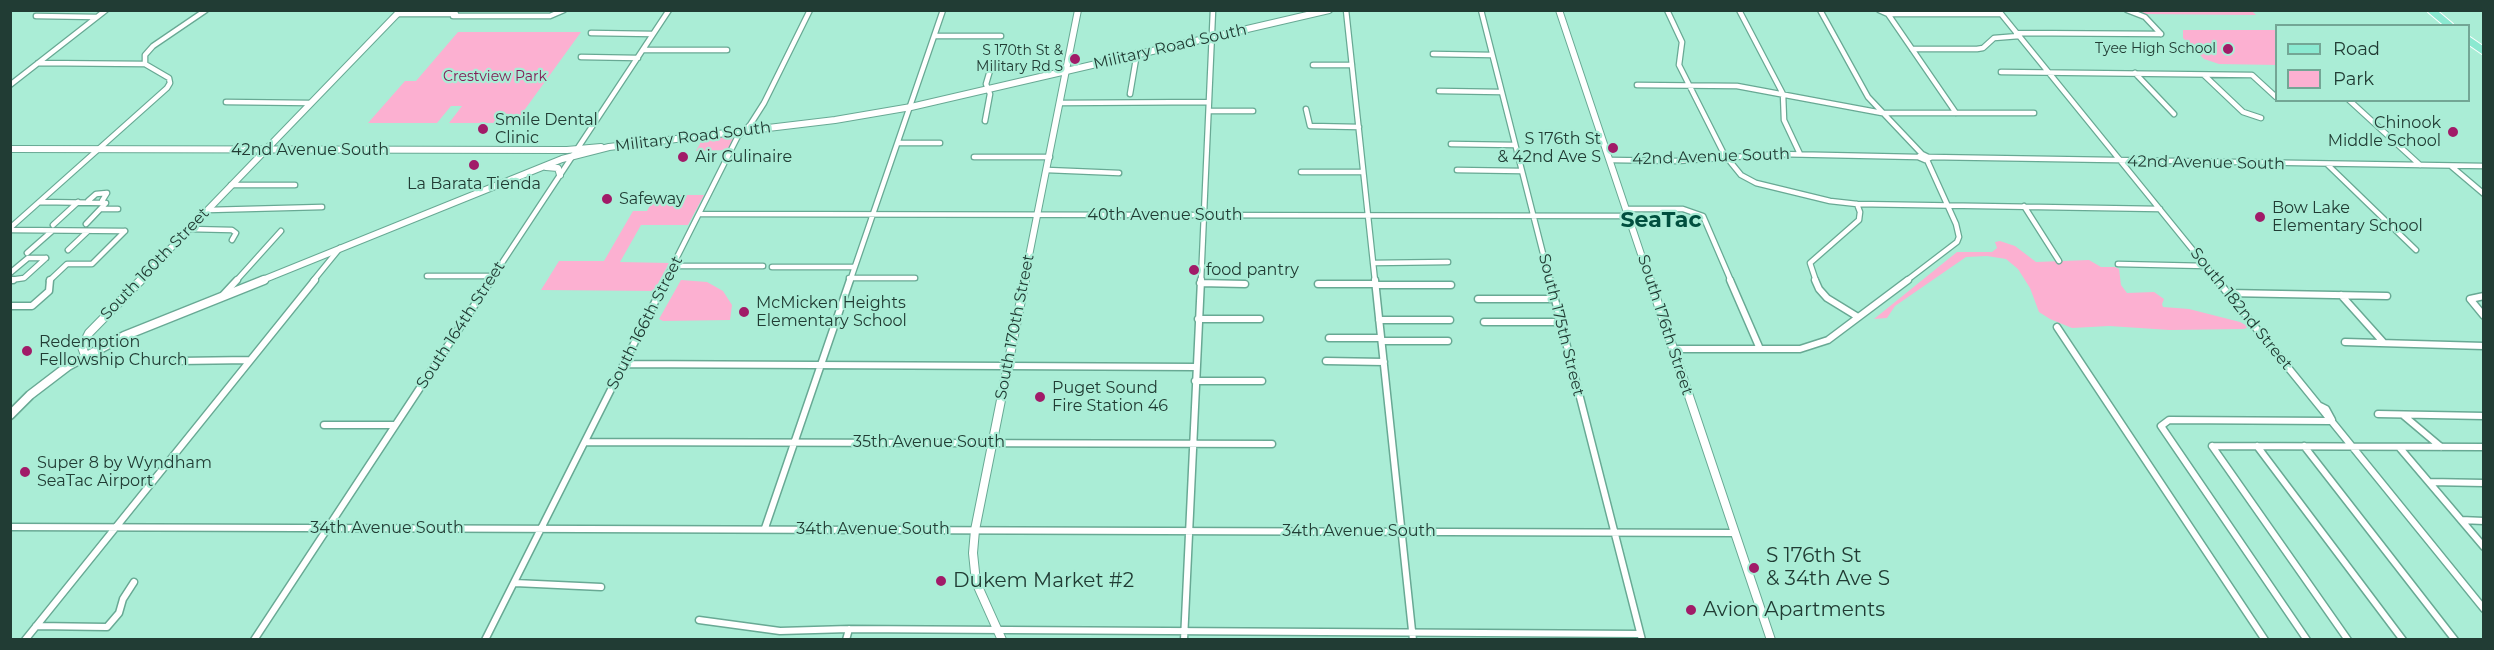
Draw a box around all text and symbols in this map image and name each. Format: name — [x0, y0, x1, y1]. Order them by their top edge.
street label: Military Road South — [1091, 20, 1249, 74]
legend — [2275, 24, 2470, 102]
text: Road — [2333, 38, 2380, 60]
place label: Tyee High School — [2095, 41, 2216, 57]
marker: Tyee High School — [2221, 42, 2235, 56]
place label: S 170th St & Military Rd S — [976, 43, 1063, 76]
marker: S 170th St & Military Rd S — [1068, 52, 1082, 66]
text: Park — [2333, 68, 2374, 90]
park label: Crestview Park — [443, 69, 547, 85]
place label: Smile Dental Clinic — [495, 110, 598, 148]
place label: Chinook Middle School — [2328, 113, 2441, 151]
street label: Military Road South — [614, 118, 772, 156]
marker: Smile Dental Clinic — [476, 122, 490, 136]
marker: Chinook Middle School — [2446, 125, 2460, 139]
place label: S 176th St & 42nd Ave S — [1497, 129, 1601, 167]
street label: 42nd Avenue South — [231, 140, 389, 160]
marker: S 176th St & 42nd Ave S — [1606, 141, 1620, 155]
street label: 42nd Avenue South — [1632, 145, 1790, 169]
place label: Air Culinaire — [695, 147, 792, 167]
marker: Air Culinaire — [676, 150, 690, 164]
street label: 42nd Avenue South — [2127, 152, 2285, 174]
marker: La Barata Tienda — [467, 158, 481, 172]
place label: La Barata Tienda — [407, 174, 541, 194]
place label: Safeway — [619, 189, 685, 209]
marker: Safeway — [600, 192, 614, 206]
place label: Bow Lake Elementary School — [2272, 198, 2423, 236]
street label: South 160th Street — [97, 204, 213, 324]
street label: 40th Avenue South — [1087, 205, 1243, 225]
district label: SeaTac — [1621, 208, 1701, 234]
marker: Bow Lake Elementary School — [2253, 210, 2267, 224]
street label: South 182nd Street — [2186, 244, 2296, 374]
street label: South 175th Street — [1534, 252, 1588, 398]
street label: South 176th Street — [1633, 252, 1697, 398]
street label: South 166th Street — [603, 253, 687, 393]
street label: South 170th Street — [991, 253, 1039, 401]
street label: South 164th Street — [413, 258, 509, 392]
place label: food pantry — [1206, 260, 1299, 280]
marker: food pantry — [1187, 263, 1201, 277]
place label: McMicken Heights Elementary School — [756, 293, 907, 331]
marker: McMicken Heights Elementary School — [737, 305, 751, 319]
place label: Redemption Fellowship Church — [39, 332, 188, 370]
marker: Redemption Fellowship Church — [20, 344, 34, 358]
place label: Puget Sound Fire Station 46 — [1052, 378, 1168, 416]
marker: Puget Sound Fire Station 46 — [1033, 390, 1047, 404]
street label: 35th Avenue South — [853, 432, 1005, 452]
place label: Super 8 by Wyndham SeaTac Airport — [37, 453, 212, 491]
marker: Super 8 by Wyndham SeaTac Airport — [18, 465, 32, 479]
street label: 34th Avenue South — [310, 518, 464, 538]
street label: 34th Avenue South — [796, 519, 950, 539]
street label: 34th Avenue South — [1282, 521, 1436, 541]
place label: S 176th St & 34th Ave S — [1766, 544, 1890, 591]
marker: S 176th St & 34th Ave S — [1747, 561, 1761, 575]
place label: Dukem Market #2 — [953, 569, 1134, 593]
marker: Dukem Market #2 — [934, 574, 948, 588]
place label: Avion Apartments — [1703, 598, 1885, 622]
marker: Avion Apartments — [1684, 603, 1698, 617]

